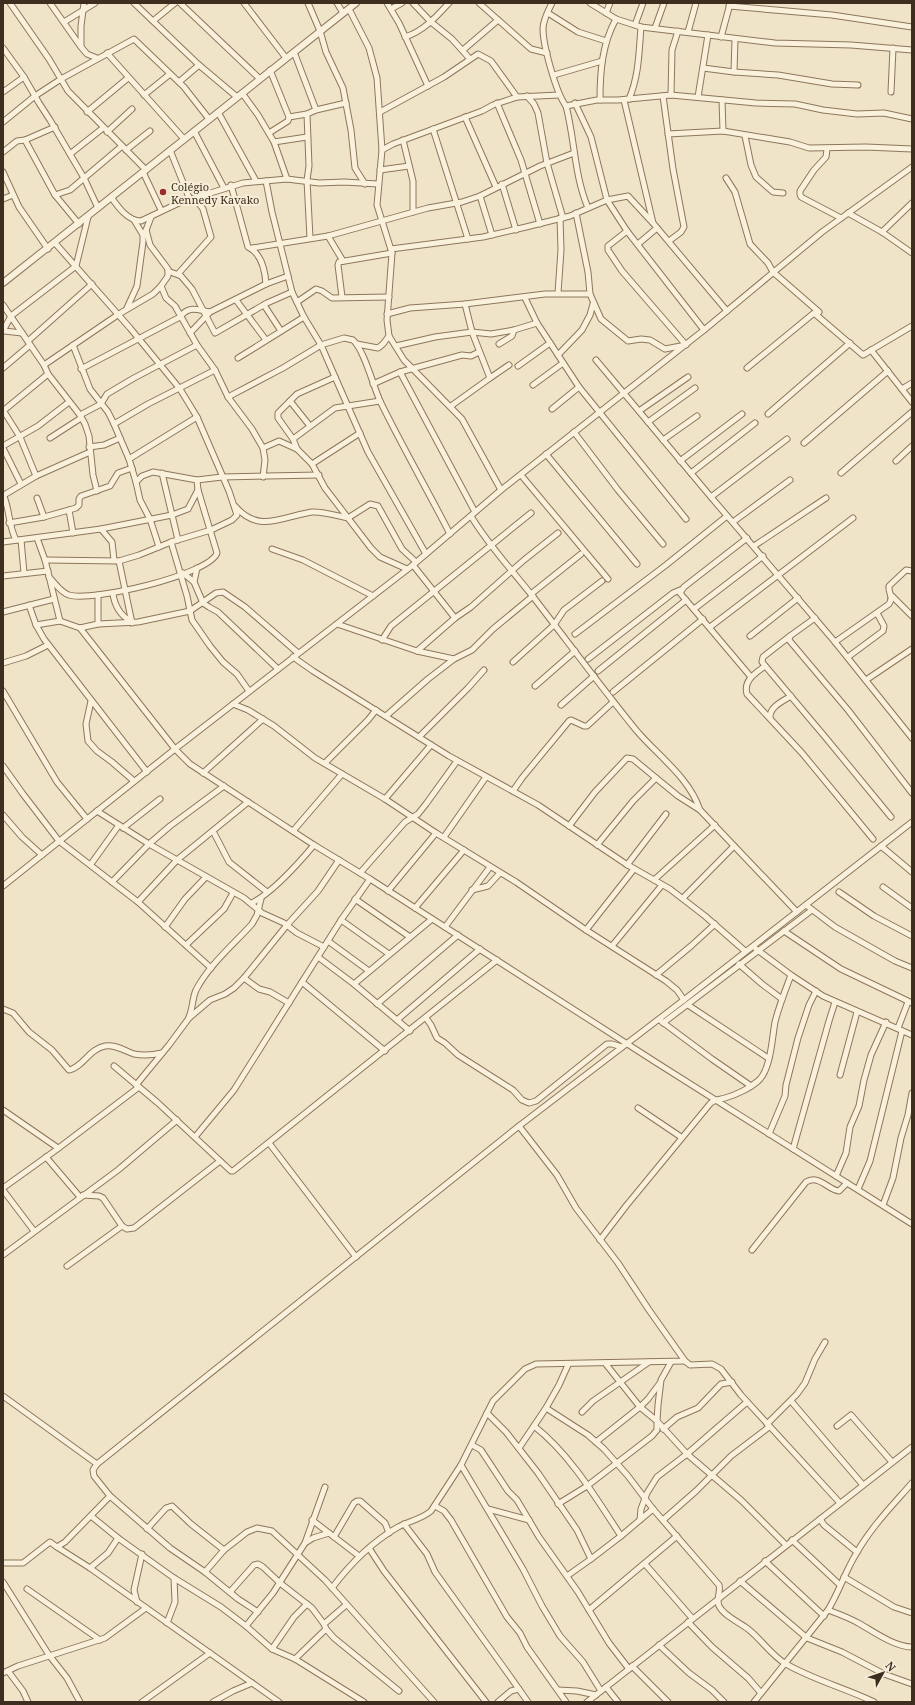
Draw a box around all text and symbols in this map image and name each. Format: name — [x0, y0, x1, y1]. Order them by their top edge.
place label: Colégio Kennedy Kavako — [171, 179, 259, 207]
marker: Colégio Kennedy Kavako — [158, 187, 168, 197]
north arrow — [863, 1653, 903, 1693]
text: N — [883, 1658, 900, 1675]

